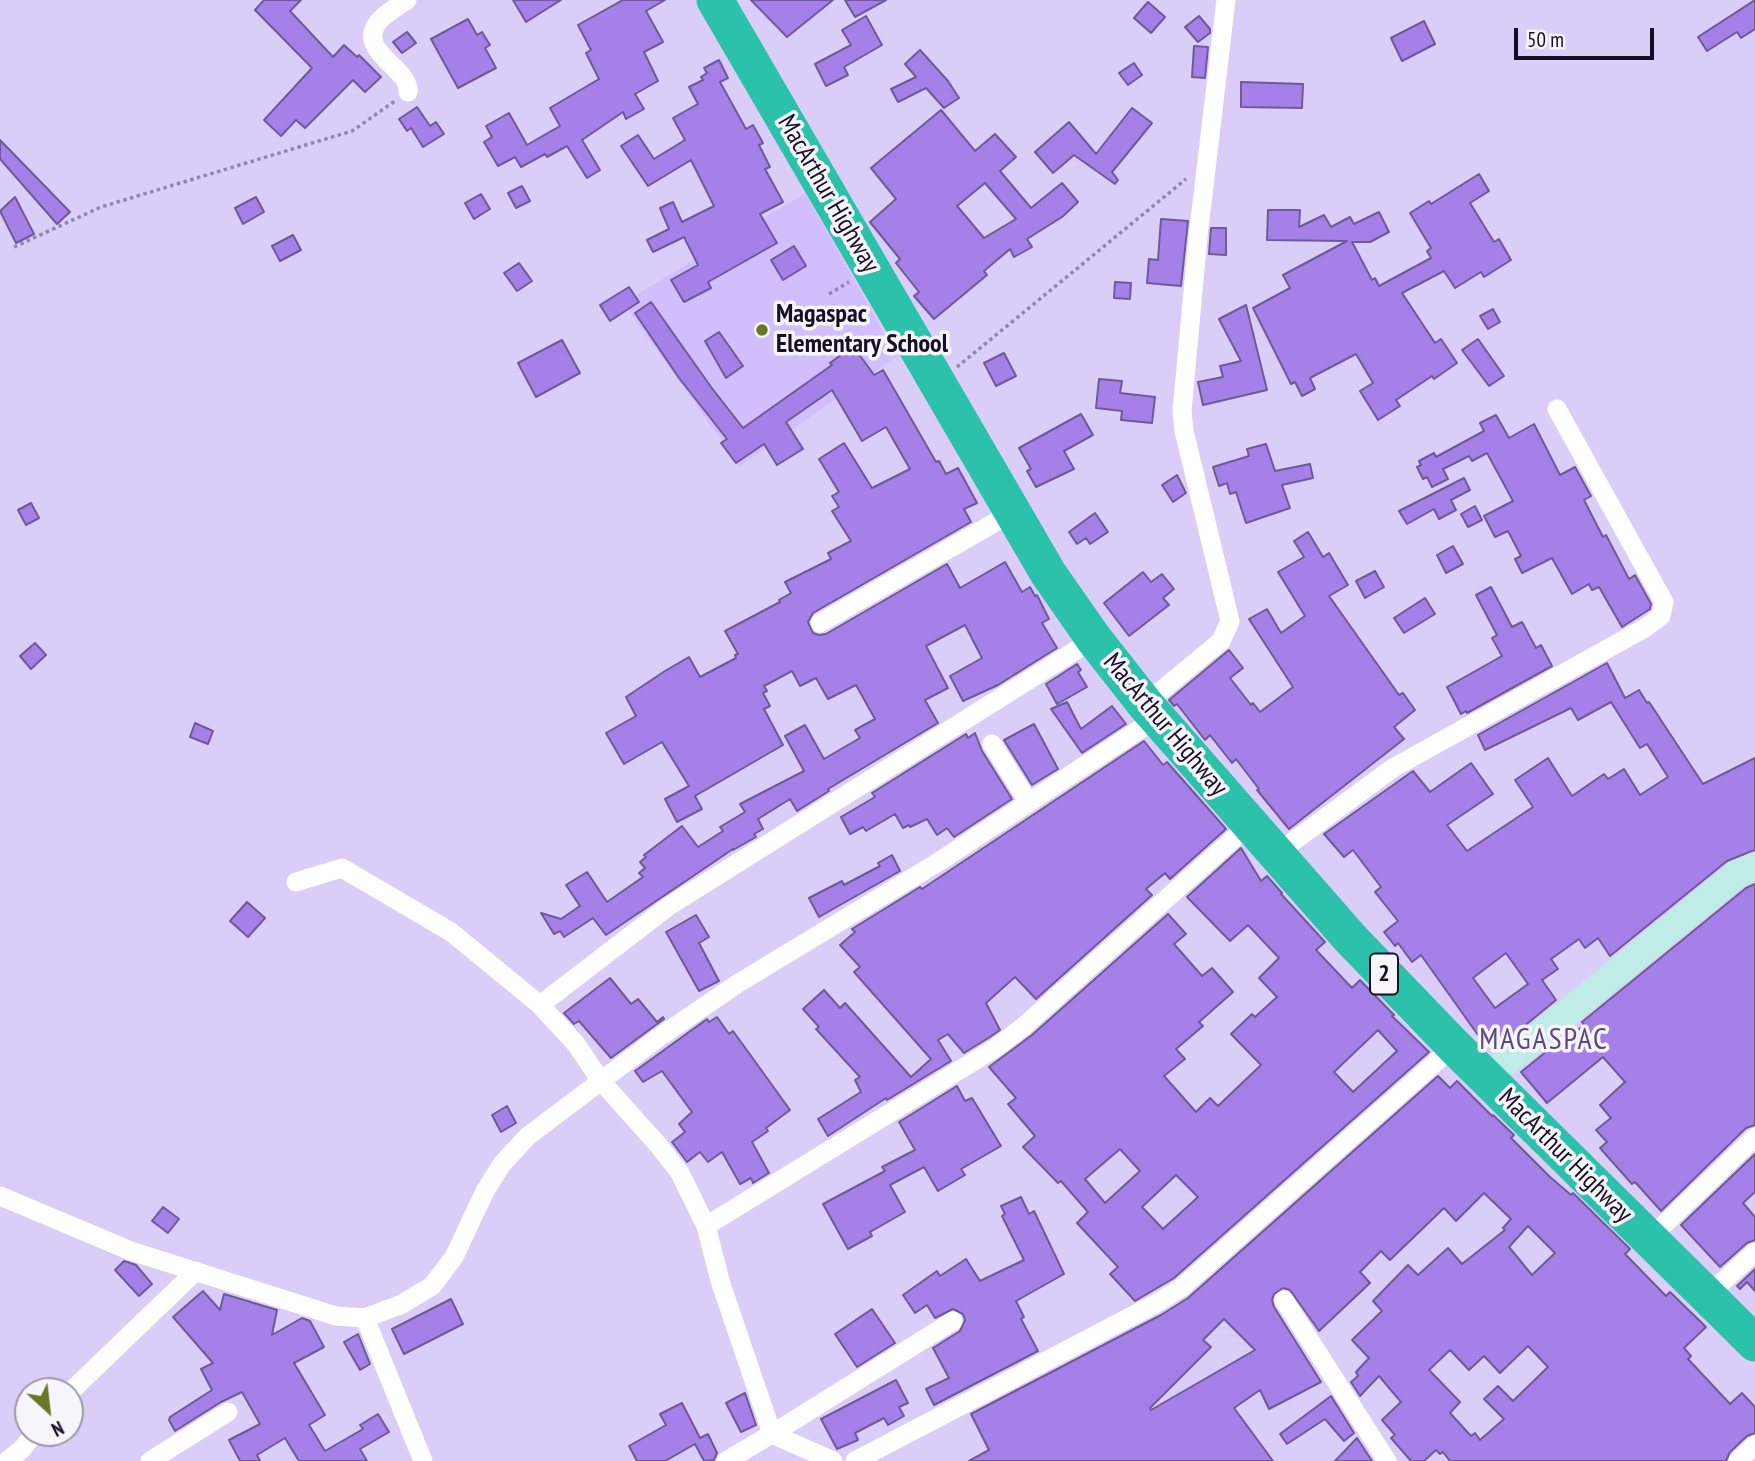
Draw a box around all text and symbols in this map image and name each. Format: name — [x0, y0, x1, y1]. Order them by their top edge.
scale bar — [1517, 14, 1657, 58]
text: 50 m — [1527, 26, 1564, 53]
street label: MacArthur Highway — [770, 110, 886, 278]
place label: Magaspac Elementary School — [776, 299, 948, 360]
marker: Magaspac Elementary School — [754, 322, 770, 338]
street label: MacArthur Highway — [1096, 647, 1234, 803]
road number: 2 — [1370, 954, 1398, 994]
district label: MAGASPAC — [1480, 1022, 1608, 1058]
street label: MacArthur Highway — [1492, 1083, 1638, 1229]
north arrow — [14, 1377, 84, 1447]
text: N — [48, 1416, 68, 1442]

